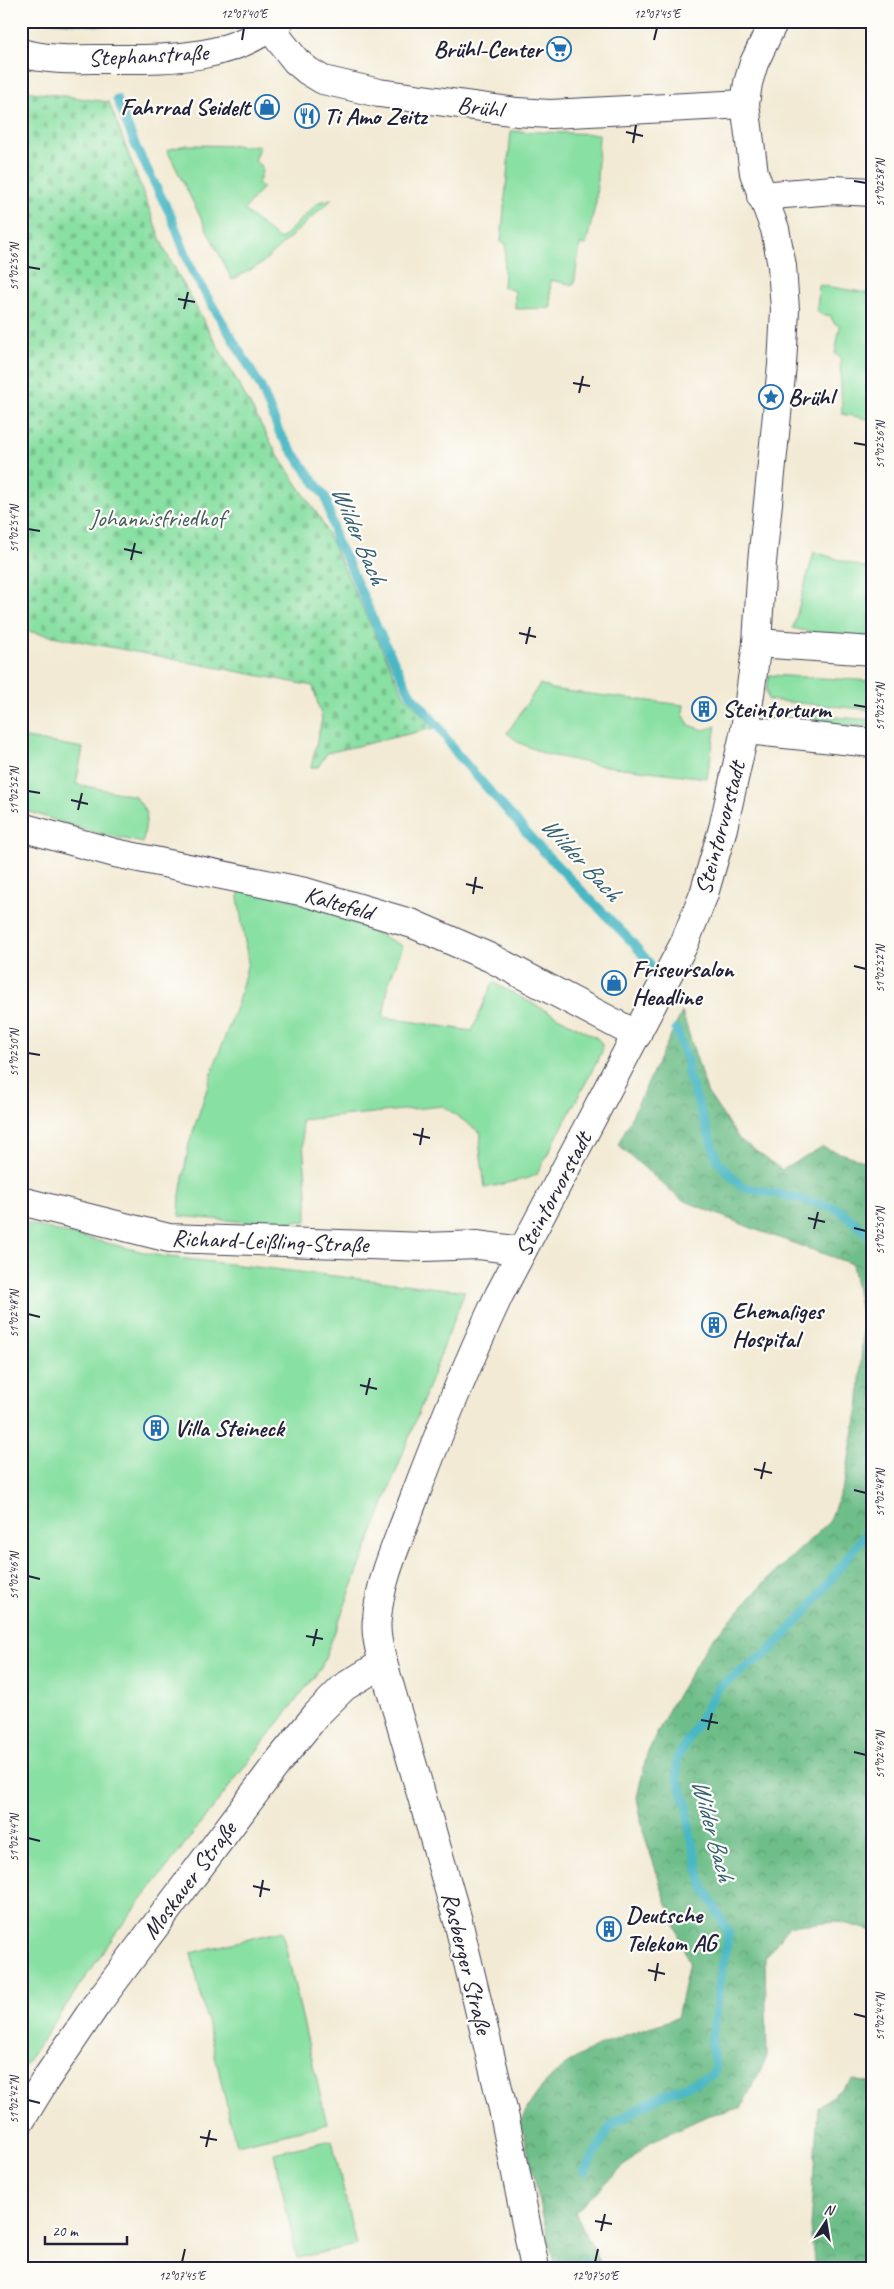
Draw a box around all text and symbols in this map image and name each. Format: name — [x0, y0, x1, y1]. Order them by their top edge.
text: 12°07'40"E — [221, 6, 269, 22]
text: 12°07'45"E — [634, 6, 682, 22]
place label: Brühl-Center — [433, 34, 544, 64]
supermarket icon: Brühl-Center — [546, 36, 572, 62]
street label: Stephanstraße — [87, 37, 211, 73]
street label: Brühl — [456, 89, 508, 125]
place label: Fahrrad Seidelt — [120, 92, 253, 122]
shop icon: Fahrrad Seidelt — [254, 94, 280, 120]
place label: Ti Amo Zeitz — [324, 101, 429, 131]
restaurant icon: Ti Amo Zeitz — [294, 103, 320, 129]
text: 51°02'58"N — [872, 158, 888, 207]
text: 51°02'56"N — [6, 242, 22, 291]
place label: Brühl — [788, 382, 838, 412]
place icon: Brühl — [758, 384, 784, 410]
text: 51°02'56"N — [872, 420, 888, 469]
water label: Wilder Bach — [324, 481, 395, 591]
park label: Johannisfriedhof — [89, 503, 230, 533]
text: 51°02'54"N — [6, 504, 22, 553]
text: 51°02'54"N — [872, 682, 888, 731]
place label: Steintorturm — [722, 694, 833, 724]
building icon: Steintorturm — [691, 696, 717, 722]
street label: Steintorvorstadt — [688, 756, 753, 898]
text: 51°02'52"N — [6, 766, 22, 815]
water label: Wilder Bach — [534, 810, 629, 909]
street label: Kaltefeld — [301, 879, 380, 928]
text: 51°02'52"N — [872, 944, 888, 993]
place label: Friseursalon Headline — [632, 954, 735, 1012]
shop icon: Friseursalon Headline — [601, 970, 627, 996]
text: 51°02'50"N — [6, 1028, 22, 1077]
street label: Steintorvorstadt — [508, 1125, 599, 1261]
text: 51°02'50"N — [872, 1206, 888, 1255]
street label: Richard-Leißling-Straße — [171, 1223, 371, 1259]
text: 51°02'48"N — [6, 1289, 22, 1338]
place label: Ehemaliges Hospital — [732, 1296, 825, 1354]
building icon: Ehemaliges Hospital — [701, 1312, 727, 1338]
place label: Villa Steineck — [174, 1413, 286, 1443]
building icon: Villa Steineck — [143, 1415, 169, 1441]
text: 51°02'48"N — [872, 1468, 888, 1517]
text: 51°02'46"N — [6, 1551, 22, 1600]
text: 51°02'46"N — [872, 1730, 888, 1779]
water label: Wilder Bach — [684, 1776, 742, 1886]
text: 51°02'44"N — [6, 1813, 22, 1862]
street label: Moskauer Straße — [135, 1814, 244, 1945]
street label: Rasberger Straße — [435, 1889, 500, 2039]
place label: Deutsche Telekom AG — [626, 1900, 720, 1958]
building icon: Deutsche Telekom AG — [596, 1916, 622, 1942]
text: 51°02'44"N — [872, 1992, 888, 2041]
text: 51°02'42"N — [6, 2075, 22, 2124]
north arrow — [802, 2196, 852, 2246]
text: N — [823, 2201, 837, 2219]
scale bar — [45, 2214, 128, 2246]
text: 20 m — [52, 2222, 79, 2241]
text: 12°07'45"E — [159, 2268, 207, 2284]
text: 12°07'50"E — [572, 2268, 620, 2284]

